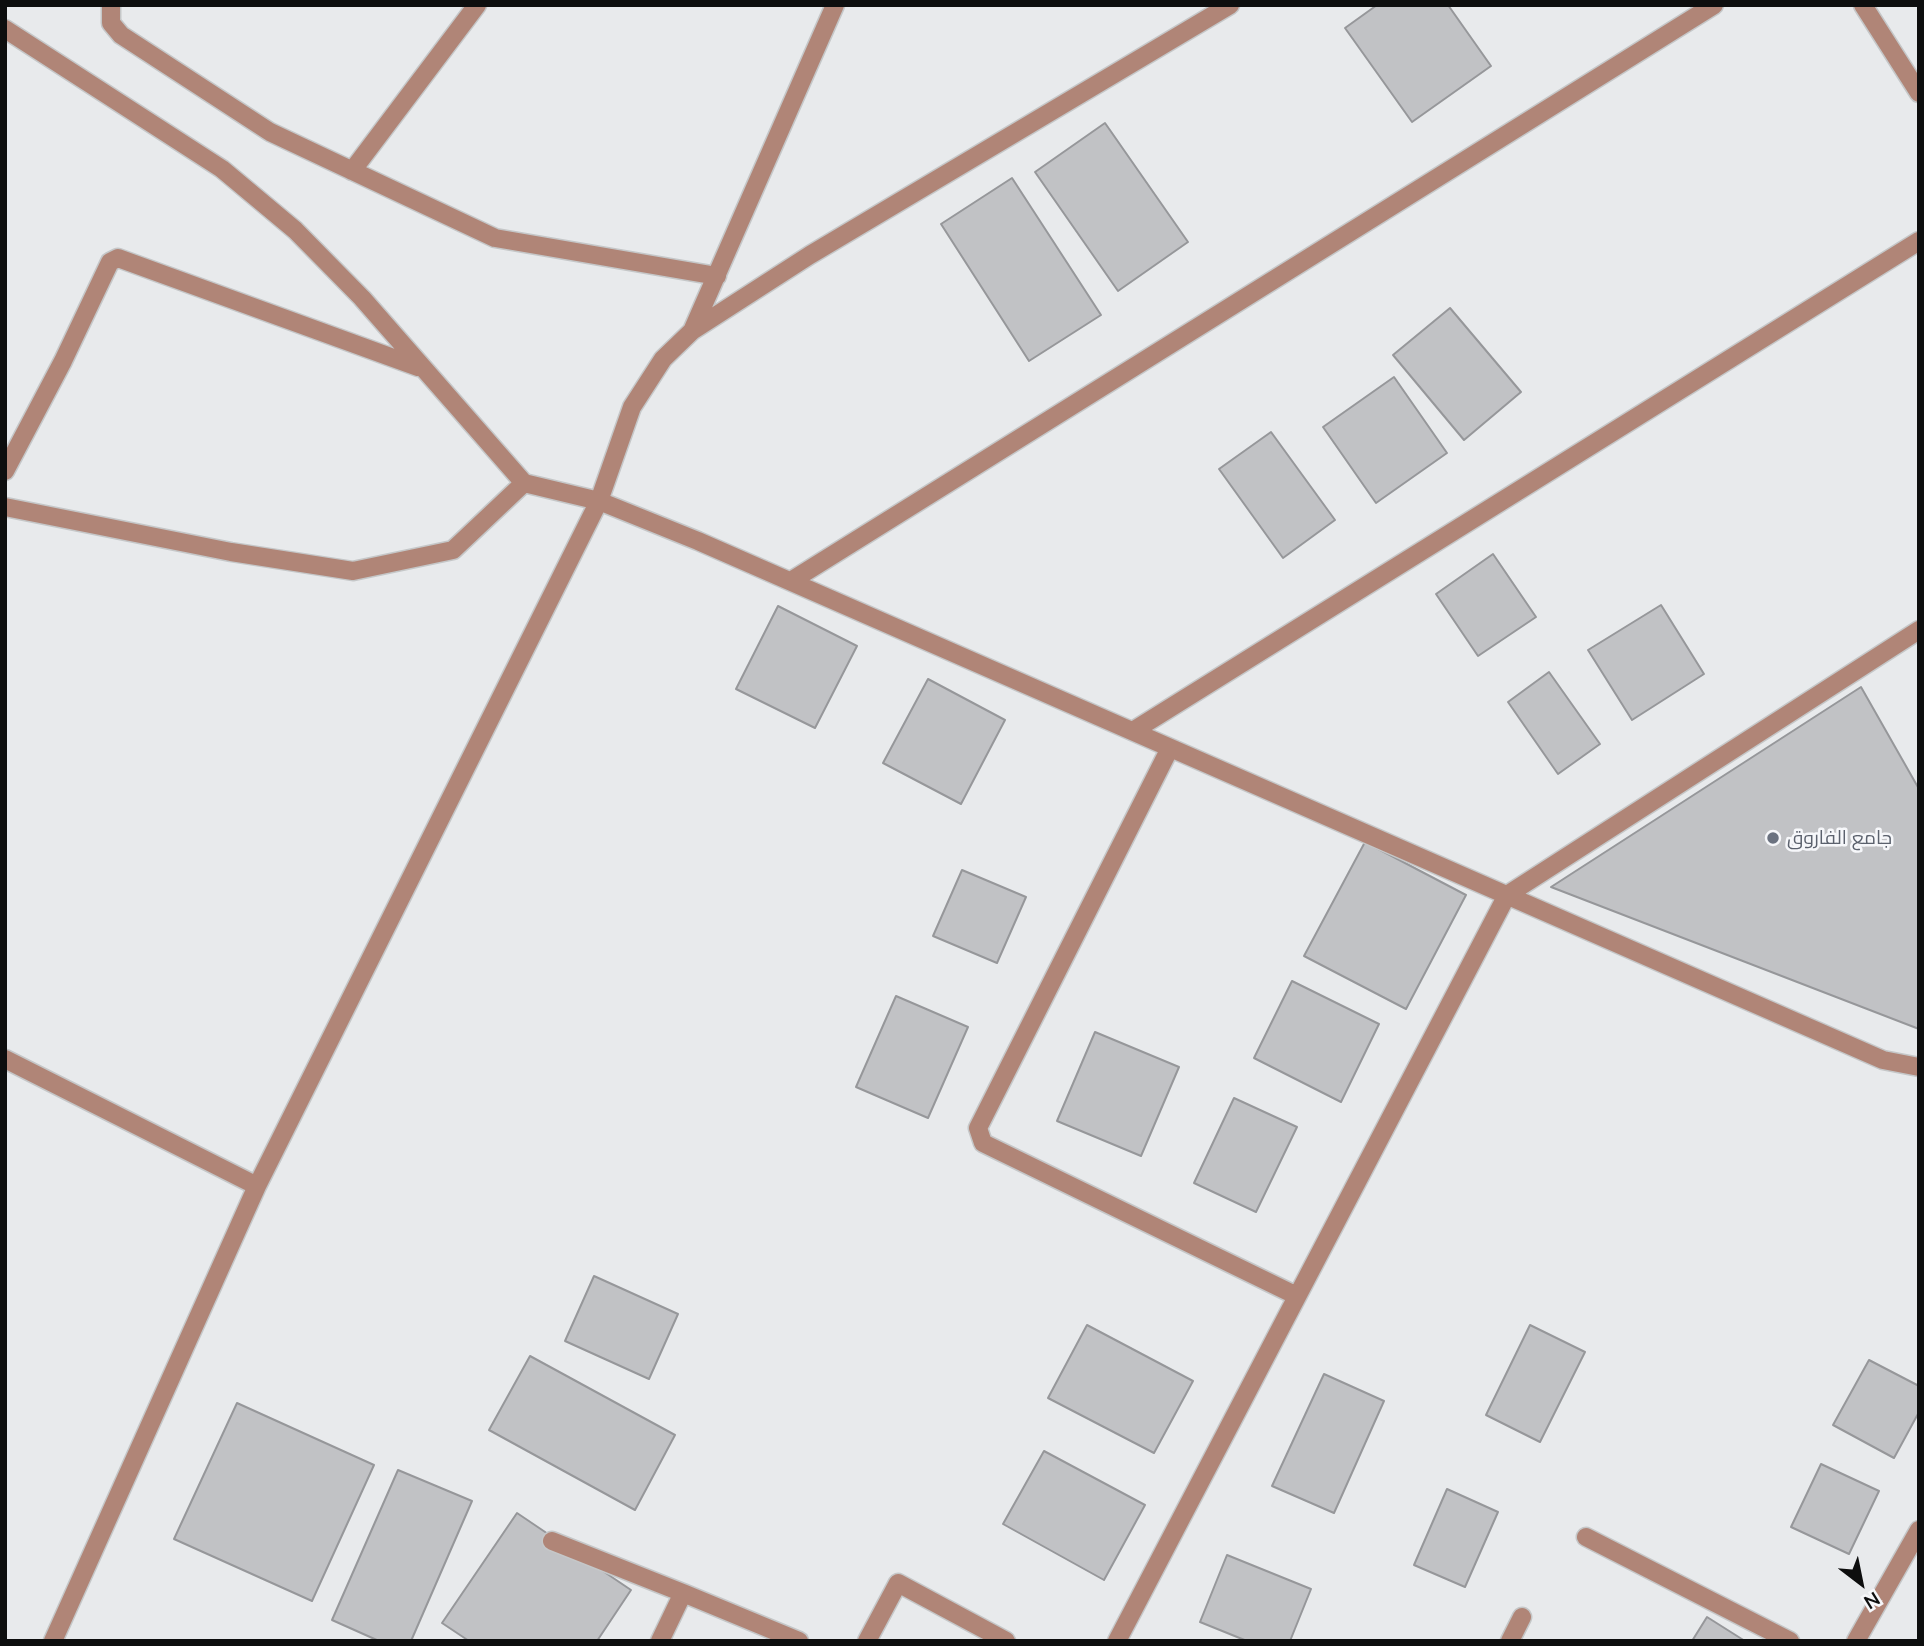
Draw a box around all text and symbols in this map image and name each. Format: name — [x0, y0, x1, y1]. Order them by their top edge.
place label: جامع الفاروق — [1787, 827, 1892, 849]
marker: جامع الفاروق — [1765, 830, 1781, 846]
north arrow — [1826, 1548, 1896, 1618]
text: N — [1860, 1587, 1885, 1615]

